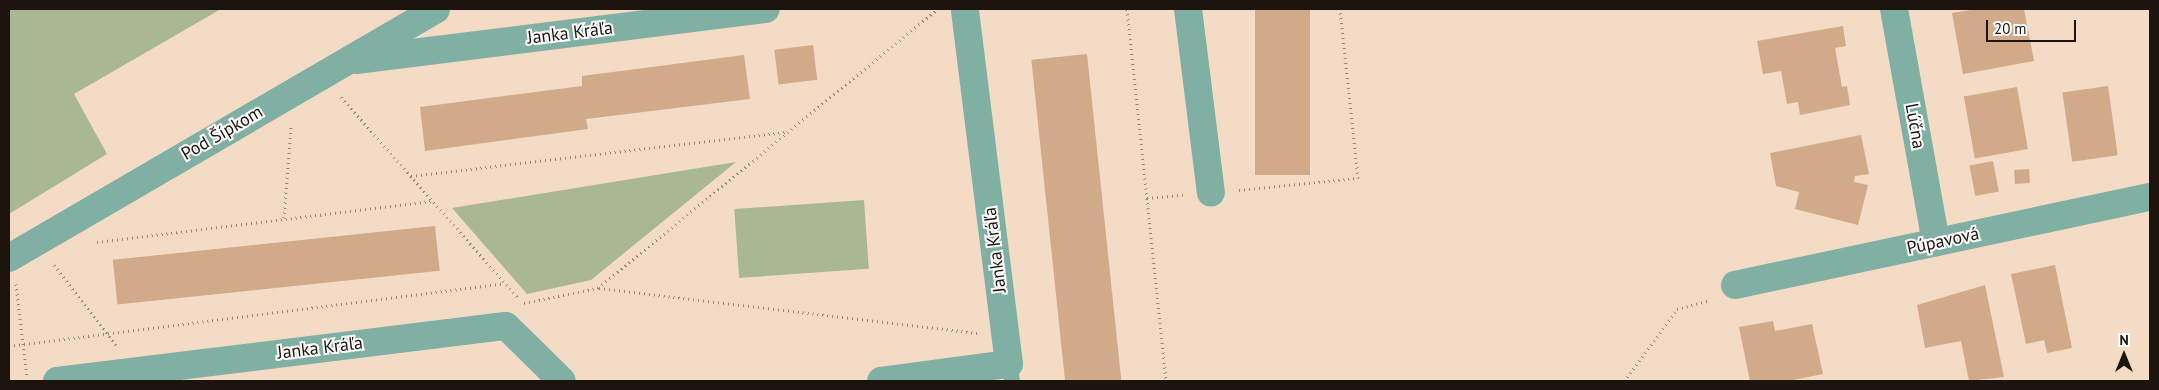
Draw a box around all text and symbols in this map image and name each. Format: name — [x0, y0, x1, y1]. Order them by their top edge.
scale bar — [1989, 10, 2079, 42]
street label: Janka Kráľa — [526, 17, 614, 49]
text: 20 m — [1994, 19, 2027, 38]
street label: Pod Šípkom — [177, 101, 267, 165]
street label: Lúčna — [1900, 102, 1930, 150]
street label: Janka Kráľa — [979, 206, 1011, 294]
street label: Púpavová — [1905, 223, 1981, 259]
north arrow — [2099, 330, 2149, 380]
text: N — [2119, 331, 2129, 349]
street label: Janka Kráľa — [276, 332, 364, 364]

